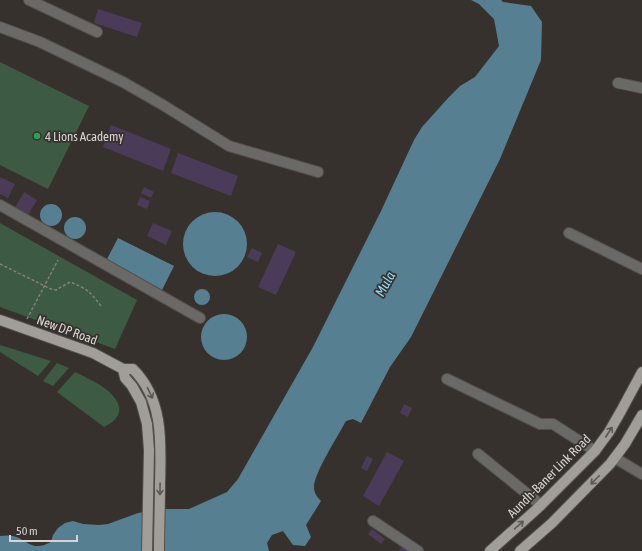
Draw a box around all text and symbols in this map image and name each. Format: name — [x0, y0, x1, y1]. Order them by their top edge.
place label: 4 Lions Academy — [45, 129, 124, 144]
marker: 4 Lions Academy — [32, 131, 42, 141]
water label: Mula — [372, 268, 399, 299]
street label: New DP Road — [35, 312, 99, 348]
one-way arrow — [146, 386, 154, 398]
one-way arrow — [605, 426, 613, 437]
street label: Aundh-Baner Link Road — [504, 431, 594, 521]
one-way arrow — [590, 475, 599, 485]
one-way arrow — [156, 482, 164, 495]
scale bar — [10, 517, 77, 543]
one-way arrow — [514, 520, 524, 530]
text: 50 m — [16, 524, 38, 538]

